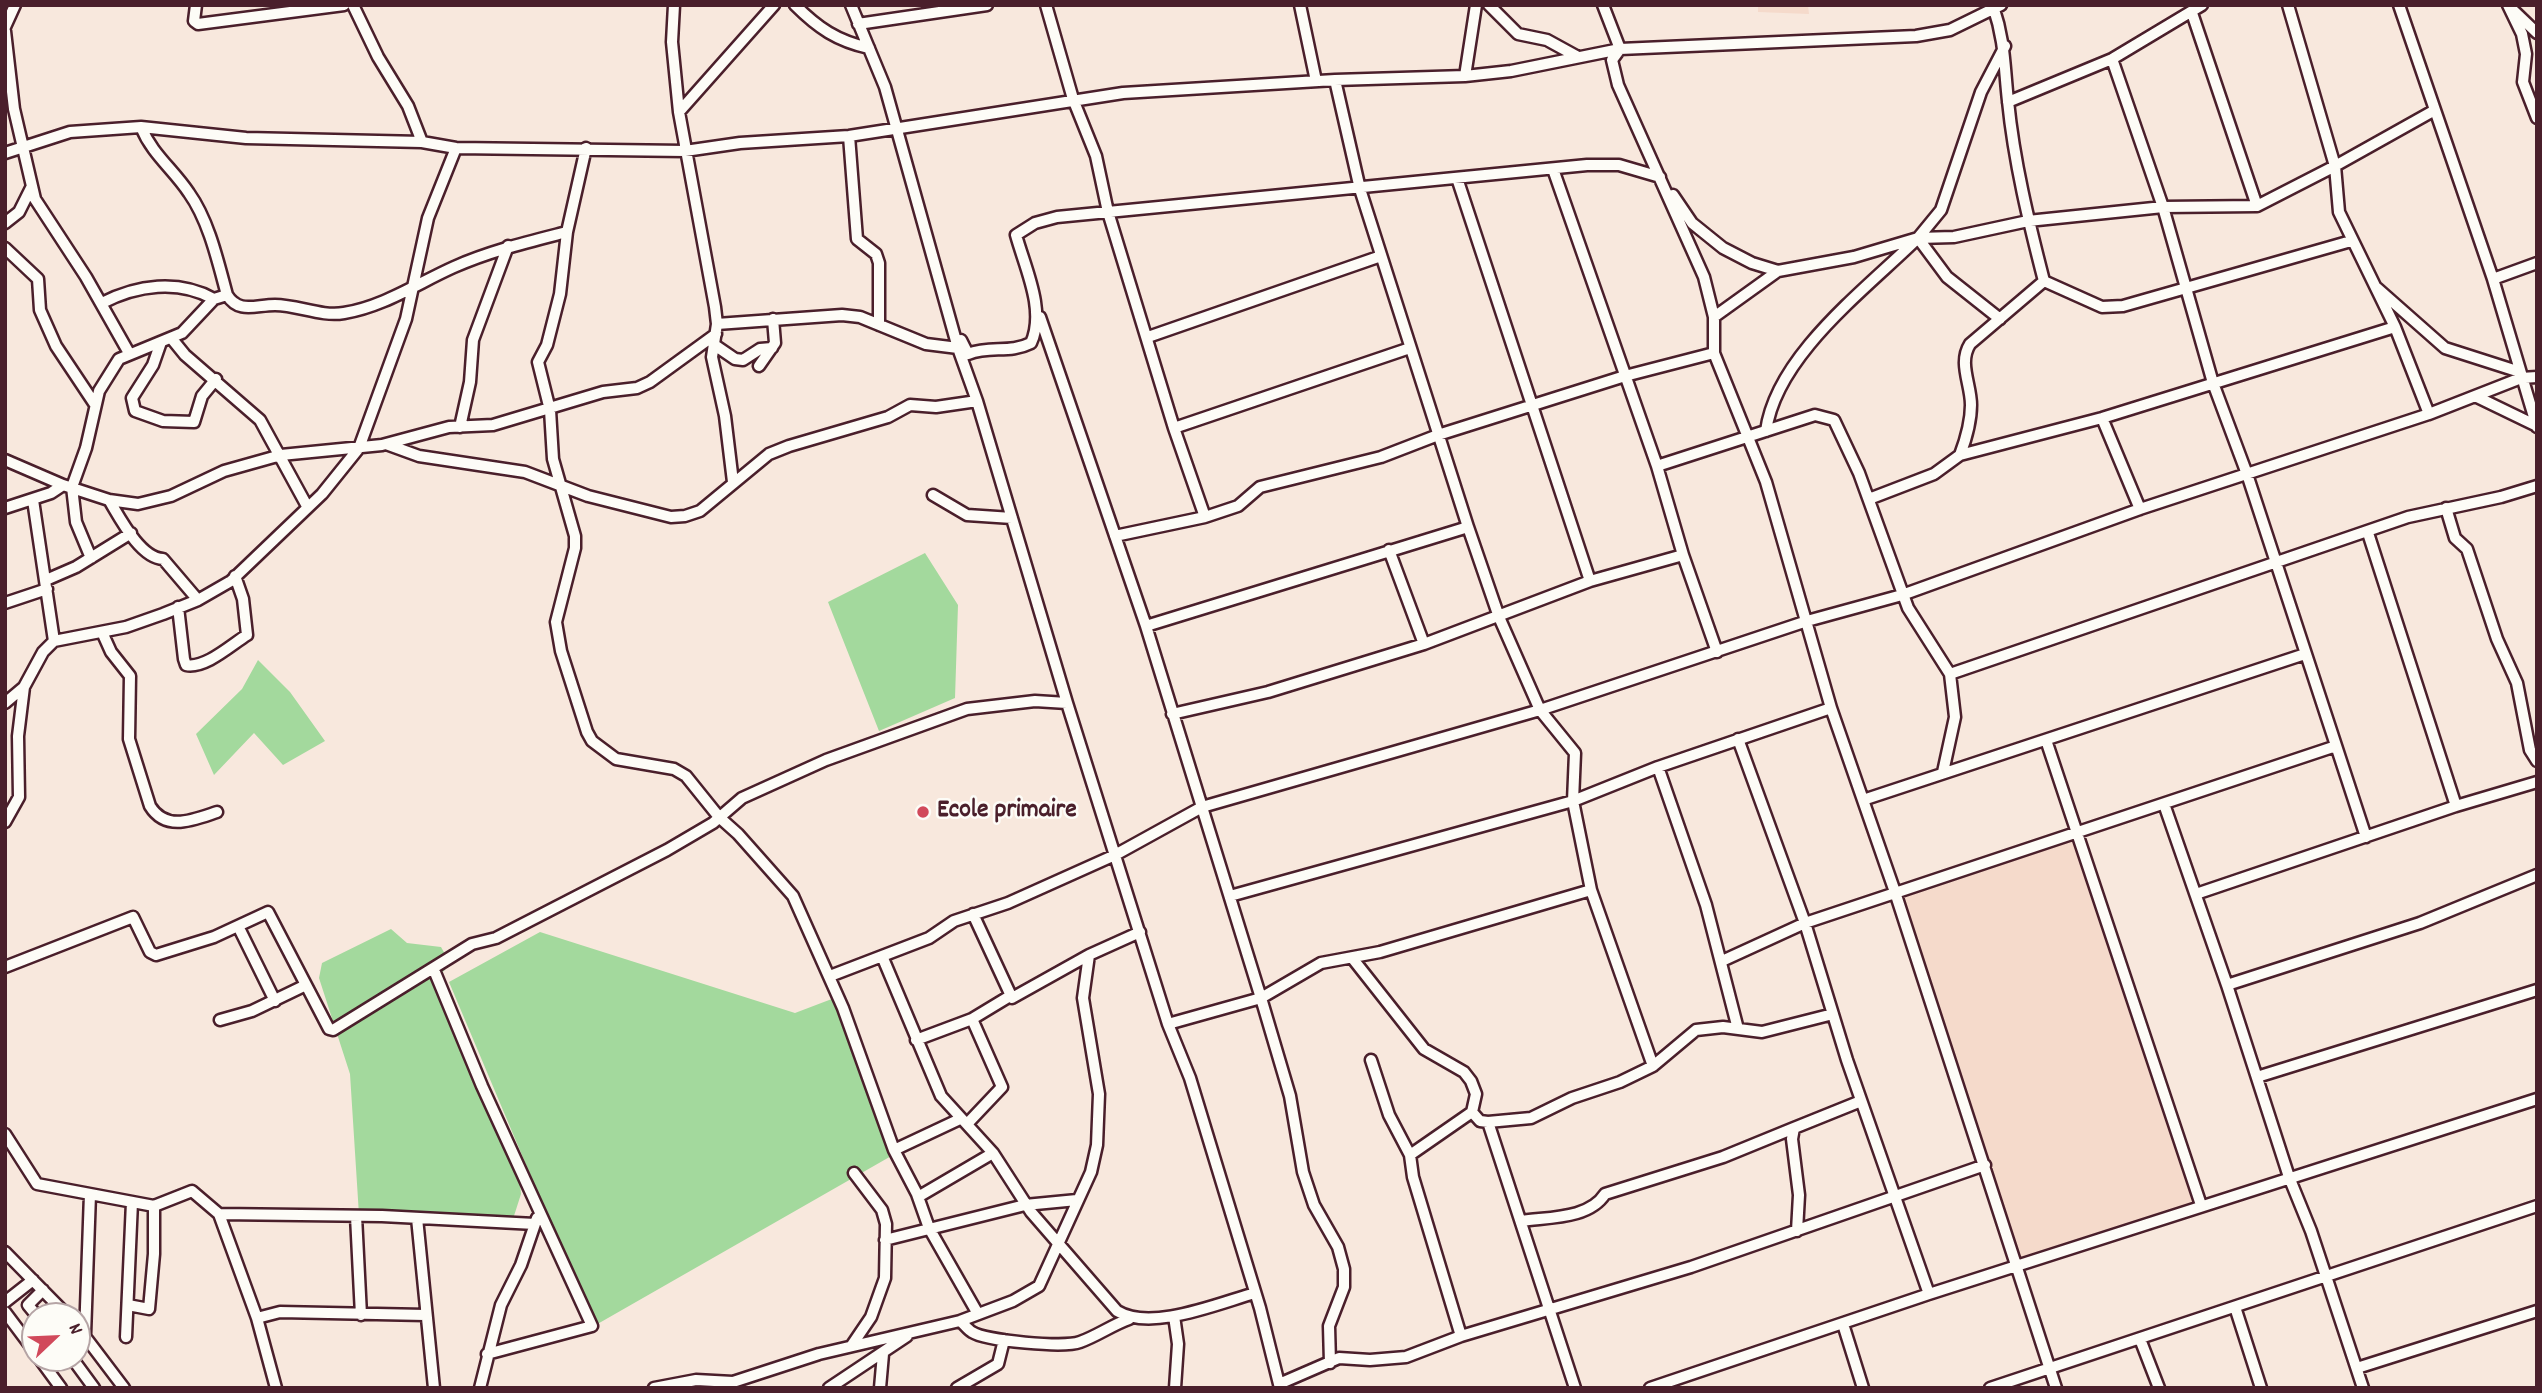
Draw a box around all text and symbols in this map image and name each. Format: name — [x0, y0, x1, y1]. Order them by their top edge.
place label: Ecole primaire — [937, 796, 1077, 828]
marker: Ecole primaire — [915, 804, 931, 820]
north arrow — [21, 1302, 91, 1372]
text: N — [60, 1320, 88, 1339]

